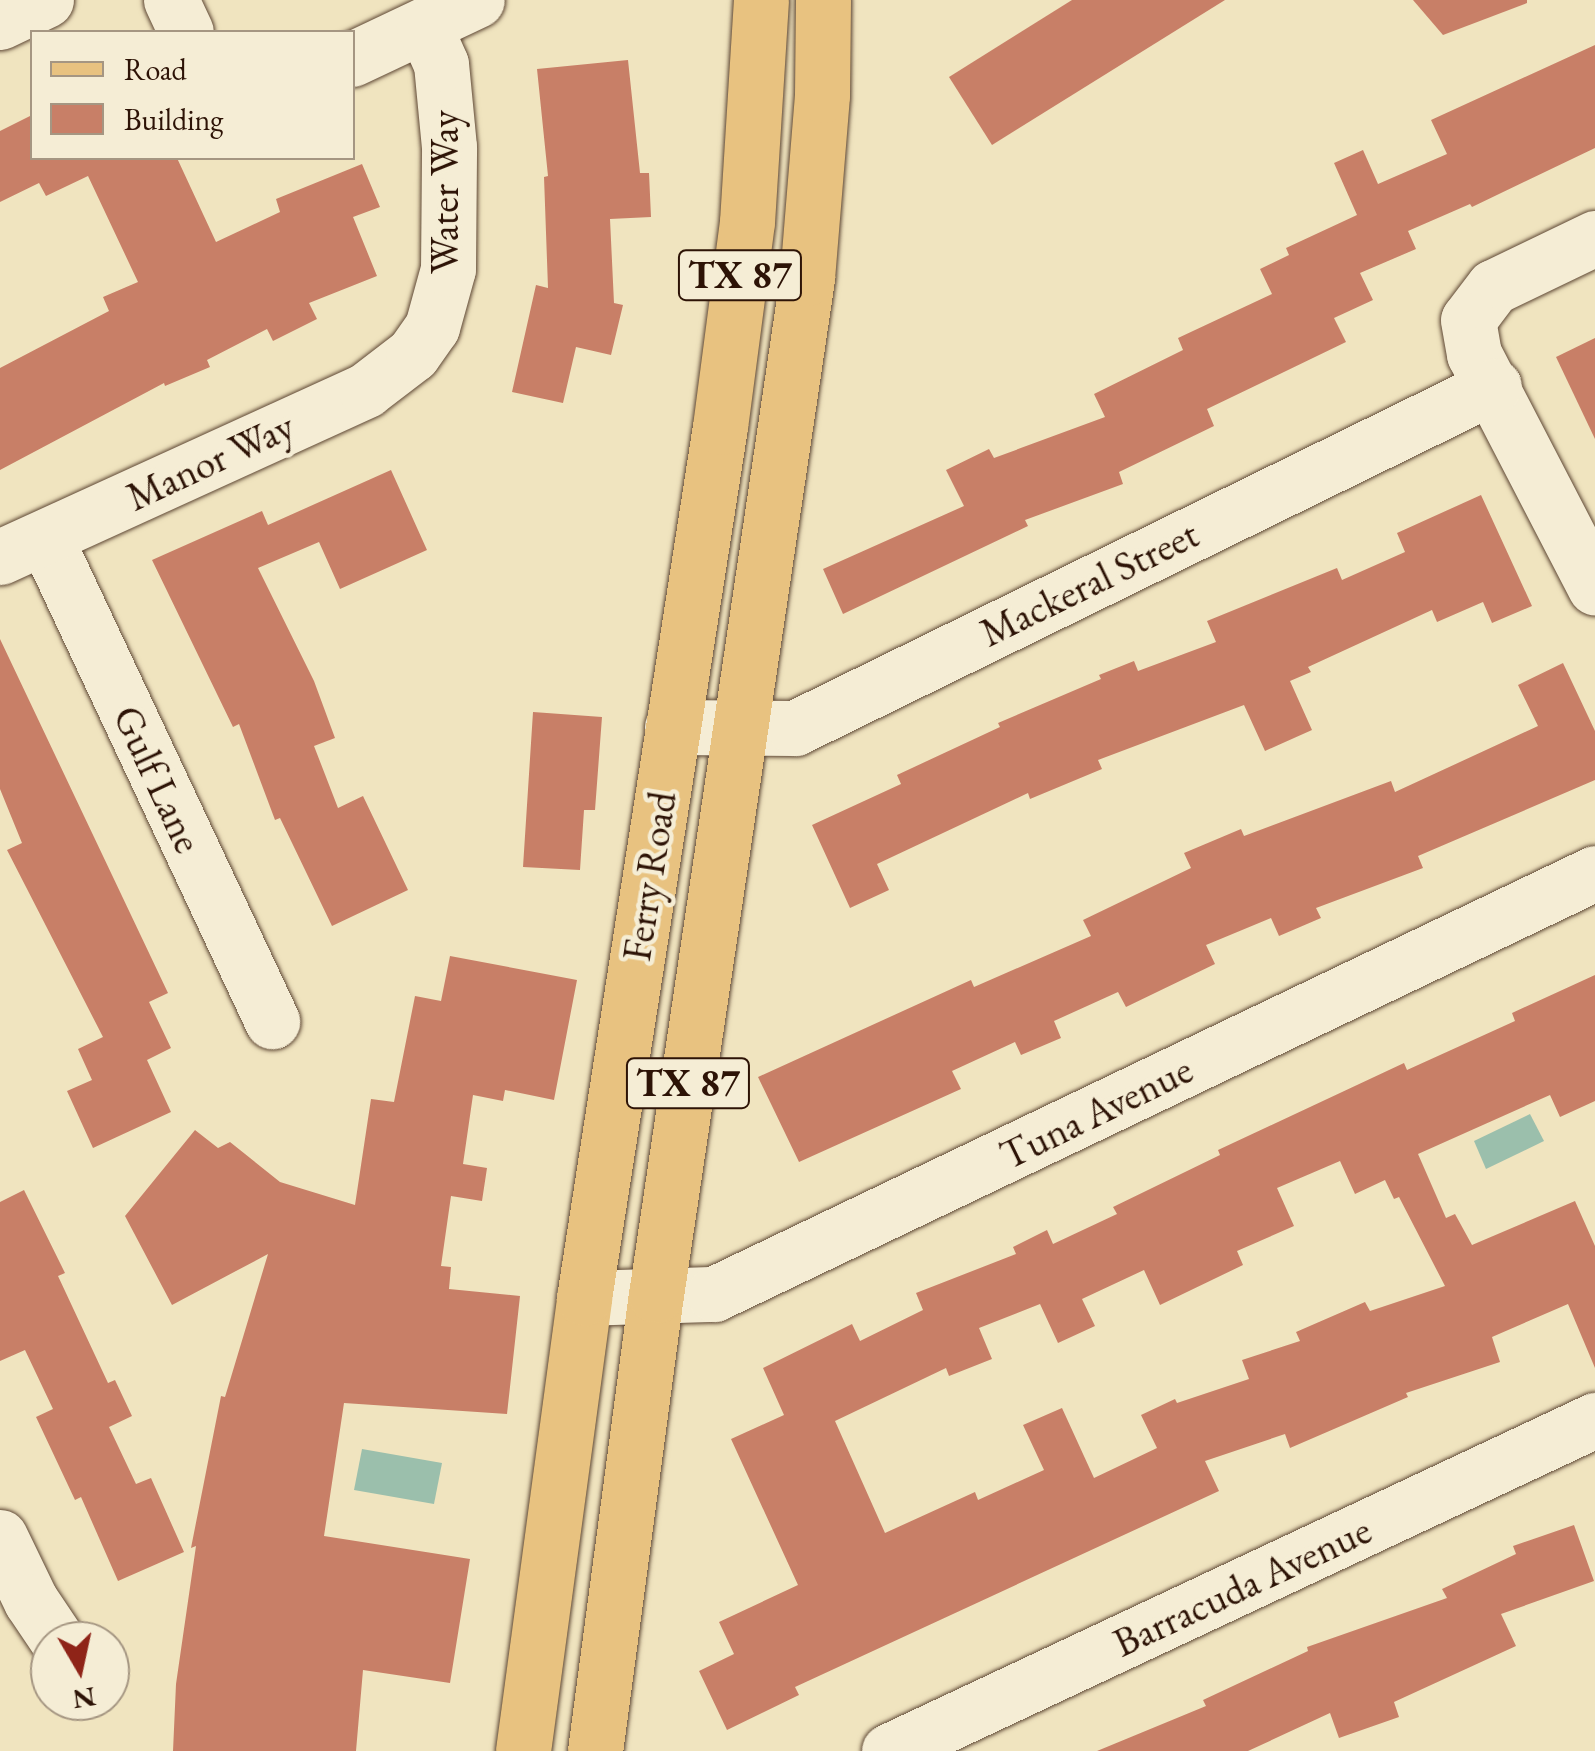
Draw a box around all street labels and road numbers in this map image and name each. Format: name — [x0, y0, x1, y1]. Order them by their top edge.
street label: Water Way — [420, 110, 468, 274]
road number: TX 87 — [678, 242, 802, 308]
street label: Manor Way — [119, 401, 301, 521]
street label: Mackeral Street — [972, 510, 1206, 656]
street label: Gulf Lane — [103, 698, 213, 860]
street label: Ferry Road — [612, 788, 686, 964]
street label: Tuna Avenue — [992, 1045, 1200, 1179]
road number: TX 87 — [626, 1050, 750, 1116]
street label: Barracuda Avenue — [1106, 1505, 1378, 1667]

